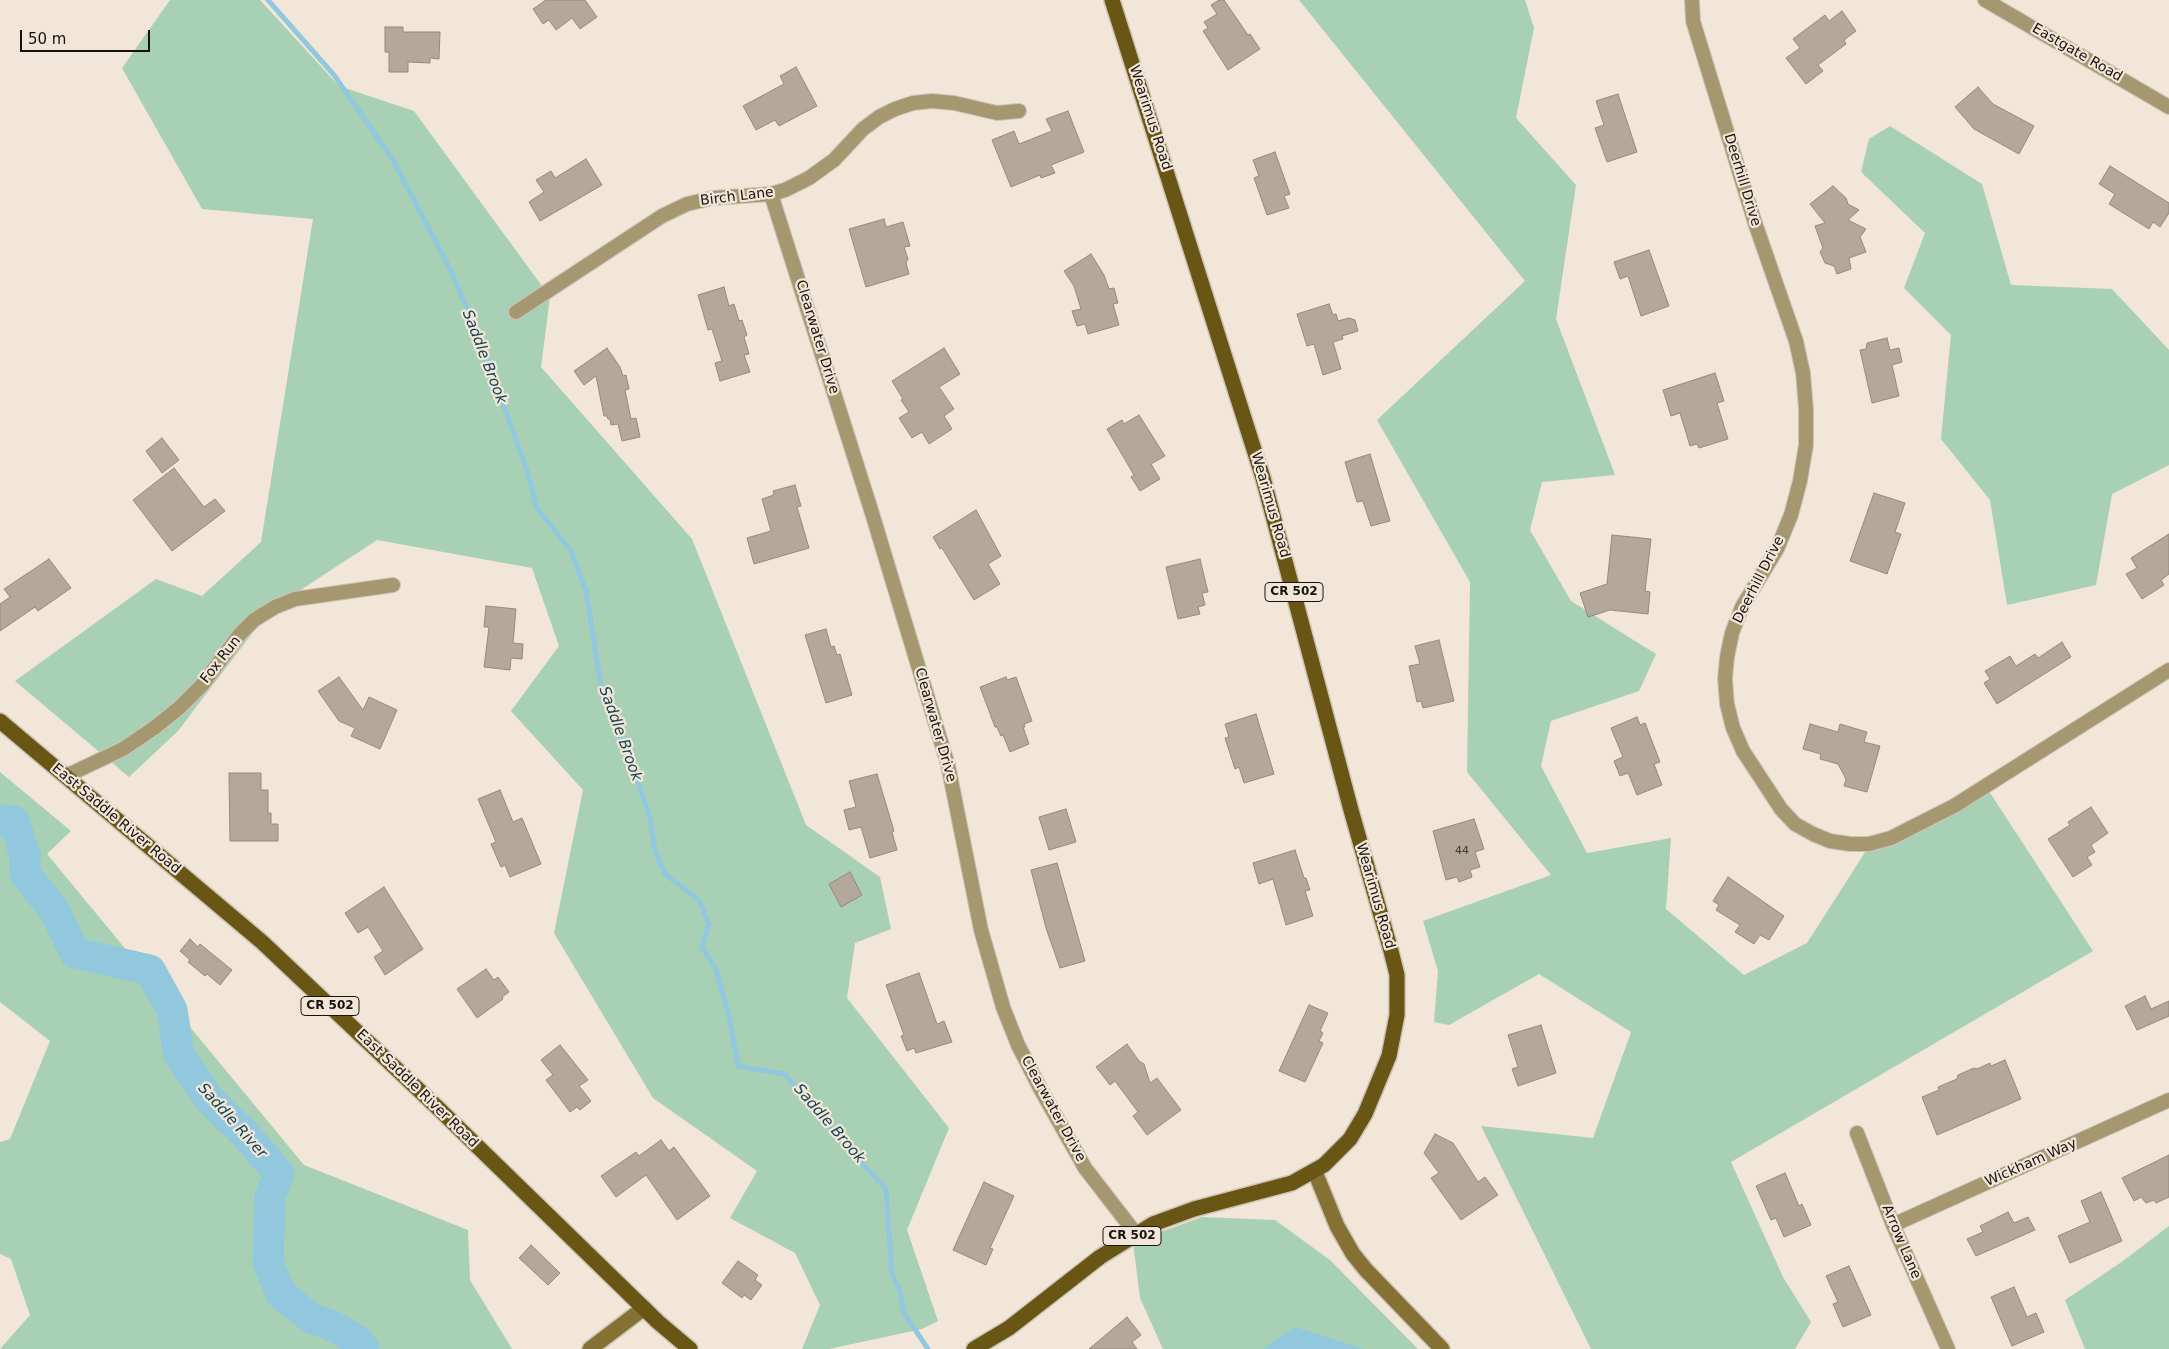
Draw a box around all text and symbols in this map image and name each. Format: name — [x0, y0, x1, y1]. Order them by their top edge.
scale bar — [22, 20, 152, 52]
street label: Eastgate Road — [2029, 20, 2125, 86]
text: 50 m — [28, 30, 66, 48]
street label: Wearimus Road — [1125, 63, 1175, 173]
street label: Deerhill Drive — [1720, 132, 1764, 228]
street label: Birch Lane — [699, 184, 775, 210]
street label: Clearwater Drive — [792, 278, 842, 396]
water label: Saddle Brook — [458, 307, 510, 407]
street label: Wearimus Road — [1247, 450, 1293, 560]
street label: Deerhill Drive — [1730, 533, 1788, 627]
road number: CR 502 — [1265, 582, 1323, 602]
street label: Fox Run — [197, 633, 245, 687]
street label: Clearwater Drive — [911, 666, 959, 784]
water label: Saddle Brook — [595, 684, 645, 784]
street label: East Saddle River Road — [48, 760, 184, 878]
street label: Wearimus Road — [1352, 841, 1398, 951]
house number: 44 — [1455, 844, 1469, 858]
road number: CR 502 — [301, 996, 359, 1016]
street label: East Saddle River Road — [353, 1026, 481, 1152]
street label: Clearwater Drive — [1017, 1053, 1089, 1165]
water label: Saddle River — [194, 1080, 270, 1162]
water label: Saddle Brook — [790, 1081, 868, 1167]
street label: Wickham Way — [1983, 1135, 2079, 1191]
street label: Arrow Lane — [1878, 1202, 1924, 1282]
road number: CR 502 — [1103, 1226, 1161, 1246]

